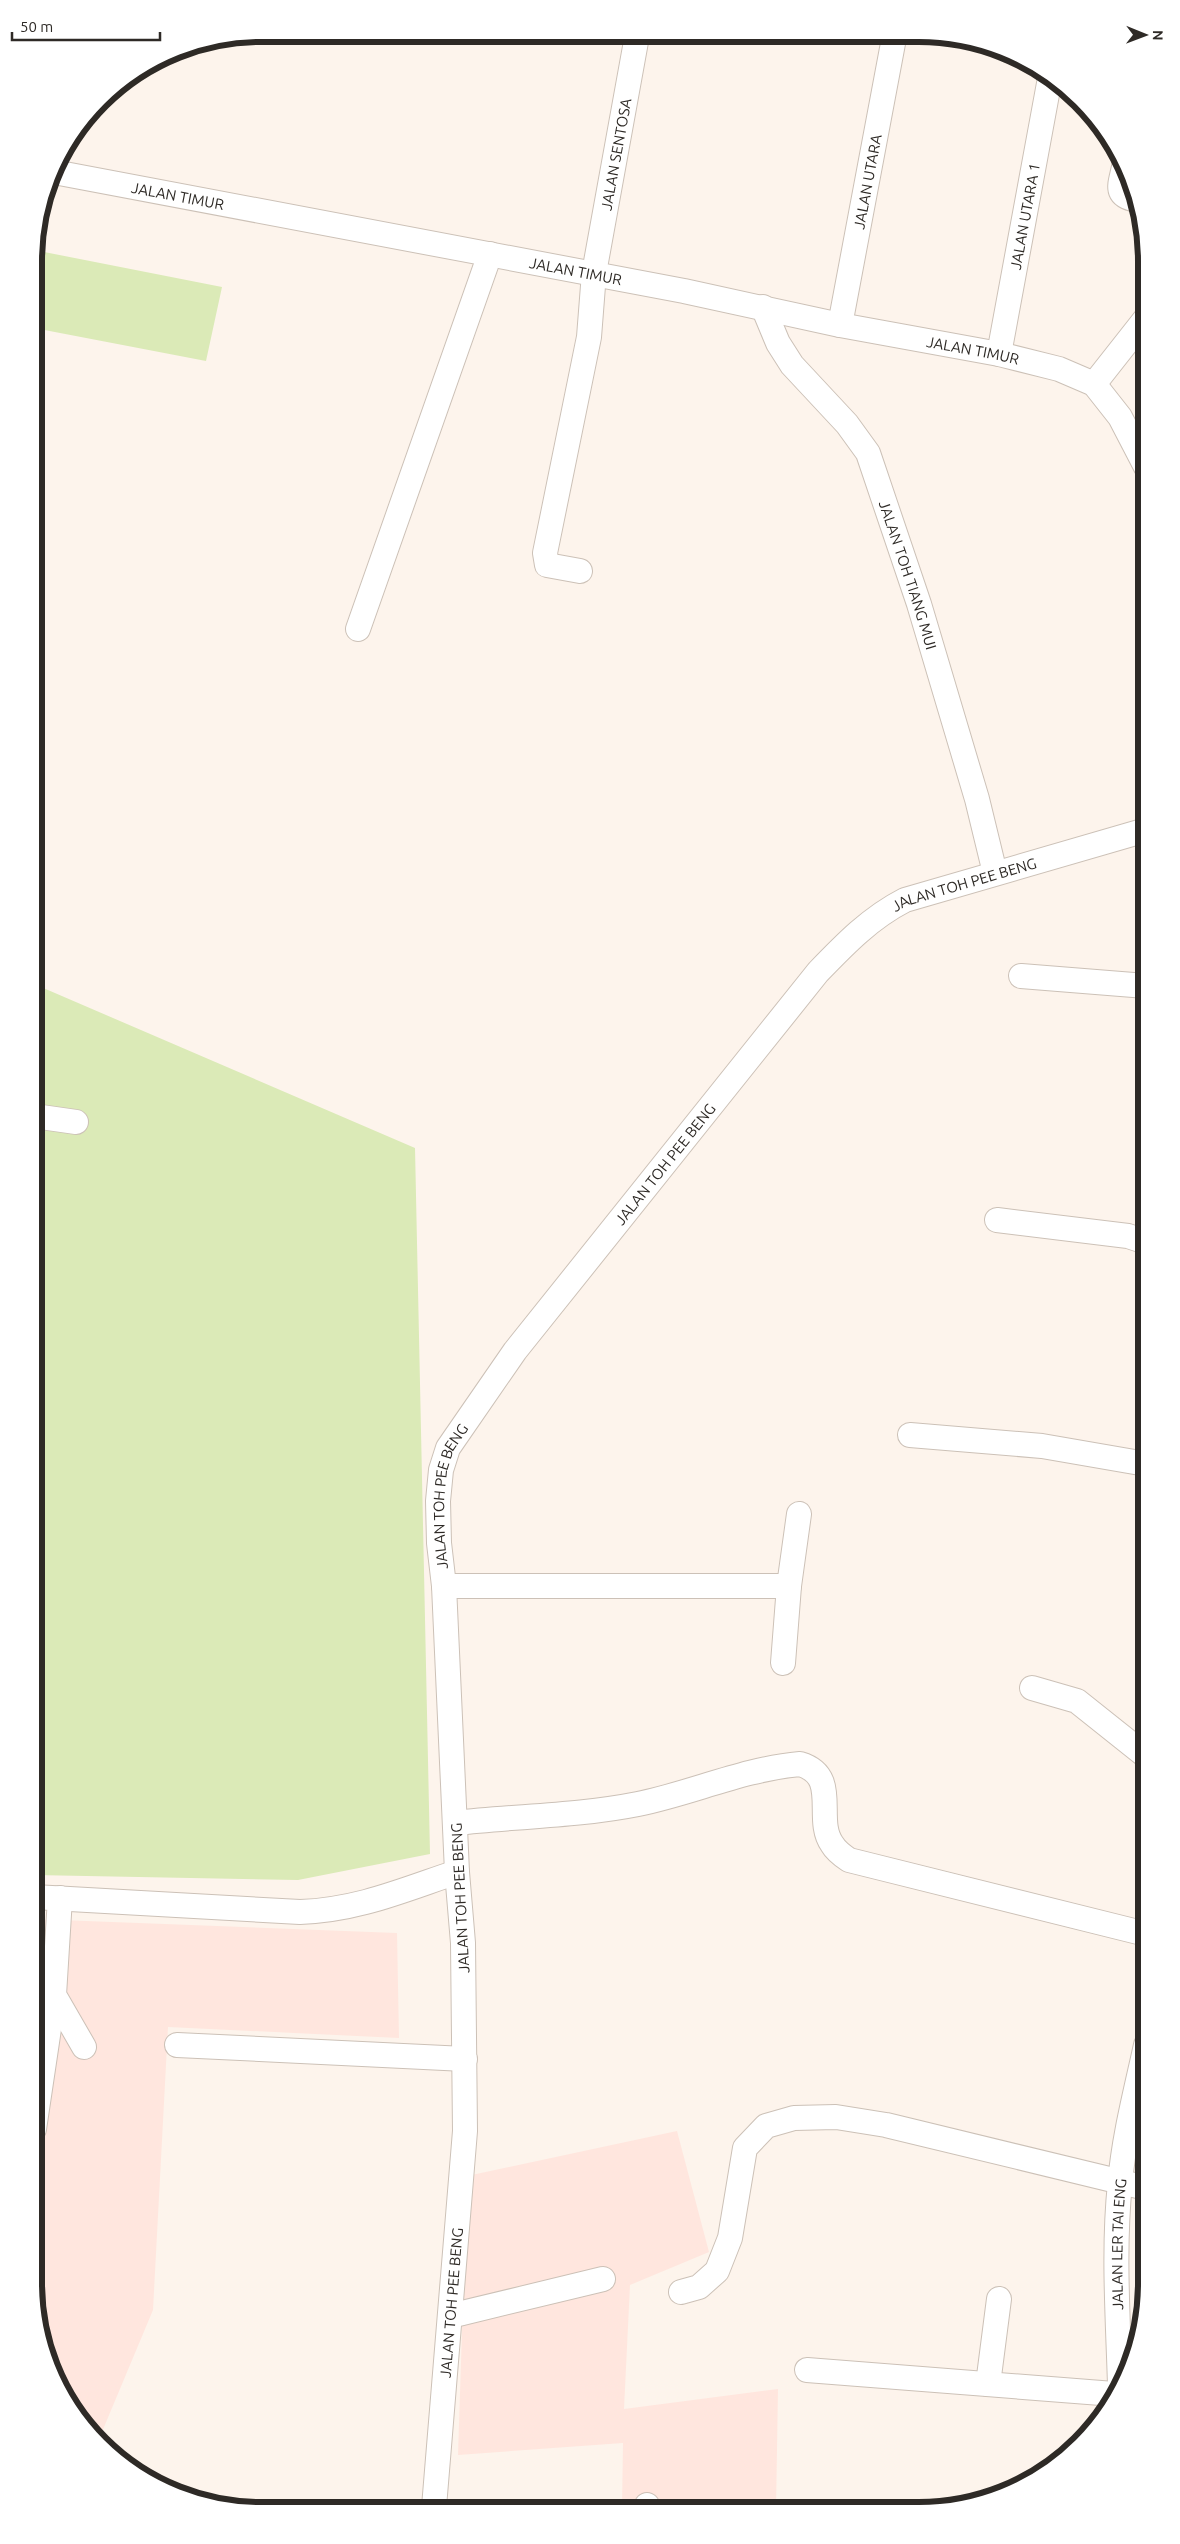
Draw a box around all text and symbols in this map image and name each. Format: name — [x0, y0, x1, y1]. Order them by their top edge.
scale bar — [12, 10, 160, 42]
north arrow — [1120, 10, 1170, 60]
text: 50 m — [20, 18, 53, 35]
text: N — [1150, 30, 1166, 41]
street label: JALAN SENTOSA — [597, 97, 634, 212]
street label: JALAN UTARA — [850, 132, 884, 230]
street label: JALAN UTARA 1 — [1006, 162, 1043, 271]
street label: JALAN TIMUR — [130, 178, 226, 212]
street label: JALAN TIMUR — [528, 253, 624, 288]
street label: JALAN TIMUR — [925, 332, 1021, 367]
street label: JALAN TOH TIANG MUI — [876, 498, 941, 652]
street label: JALAN TOH PEE BENG — [888, 854, 1038, 914]
street label: JALAN TOH PEE BENG — [611, 1100, 718, 1228]
street label: JALAN TOH PEE BENG — [429, 1420, 471, 1570]
street label: JALAN TOH PEE BENG — [448, 1822, 472, 1974]
street label: JALAN LER TAI ENG — [1108, 2177, 1129, 2310]
street label: JALAN TOH PEE BENG — [436, 2227, 466, 2378]

